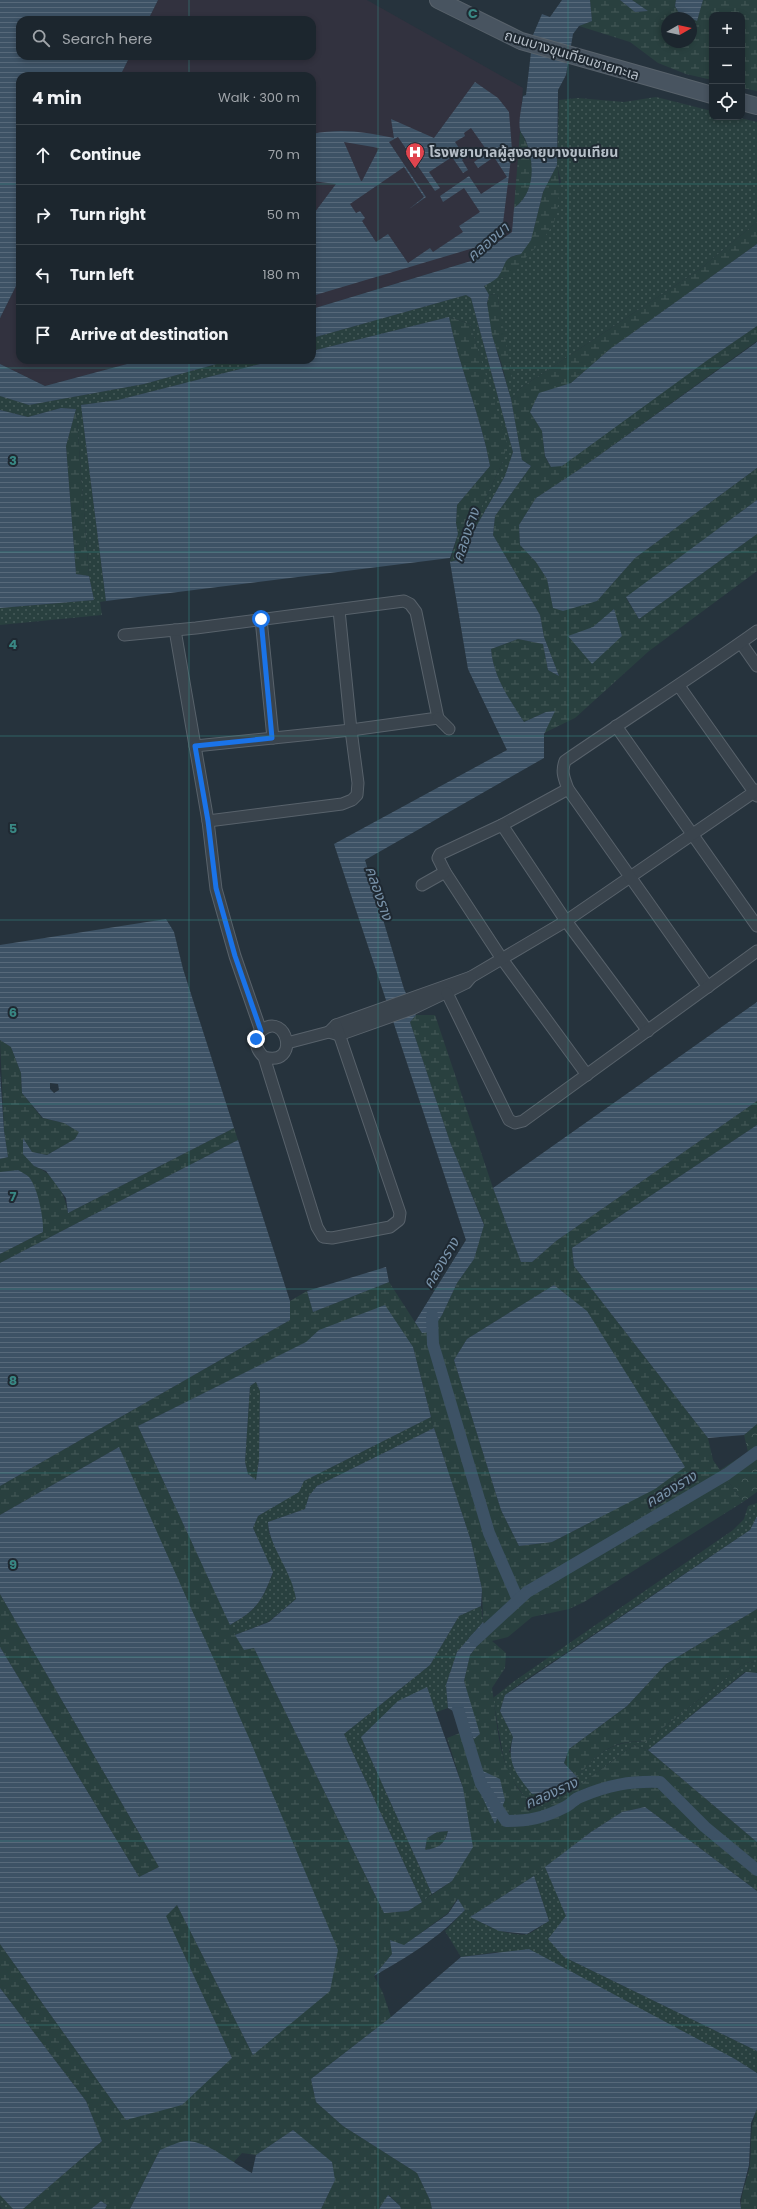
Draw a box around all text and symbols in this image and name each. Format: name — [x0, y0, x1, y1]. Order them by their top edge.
text: C — [468, 4, 478, 23]
north arrow — [661, 12, 697, 48]
map controls — [709, 12, 745, 120]
button: + — [709, 12, 745, 48]
search box — [16, 16, 316, 60]
street label: ถนนบางขุนเทียนชายทะเล — [502, 25, 642, 85]
icon: search — [30, 27, 52, 49]
text: Search here — [62, 28, 152, 49]
button: − — [709, 48, 745, 84]
button: locate — [709, 84, 745, 120]
text: 4 min — [32, 86, 82, 110]
text: Walk · 300 m — [218, 88, 300, 107]
hospital icon: โรงพยาบาลผู้สูงอายุบางขุนเทียน — [404, 141, 426, 169]
place label: โรงพยาบาลผู้สูงอายุบางขุนเทียน — [429, 142, 618, 162]
icon: ahead — [32, 144, 54, 166]
text: Continue — [70, 144, 141, 165]
text: 70 m — [268, 145, 300, 164]
icon: right — [32, 204, 54, 226]
text: Turn right — [70, 204, 146, 225]
text: 50 m — [267, 205, 300, 224]
water label: คลองนา — [462, 217, 514, 266]
icon: left — [32, 264, 54, 286]
text: Turn left — [70, 264, 134, 285]
text: 180 m — [263, 265, 300, 284]
icon: arrive — [32, 324, 54, 346]
text: Arrive at destination — [70, 324, 228, 345]
text: 3 — [9, 451, 17, 470]
water label: คลองราง — [446, 504, 485, 565]
route start — [252, 610, 270, 628]
text: 4 — [9, 635, 18, 654]
text: 5 — [9, 819, 17, 838]
water label: คลองราง — [360, 863, 399, 924]
text: 6 — [9, 1003, 17, 1022]
route end — [247, 1030, 265, 1048]
text: 7 — [10, 1187, 17, 1206]
water label: คลองราง — [417, 1233, 464, 1292]
text: 8 — [9, 1371, 17, 1390]
water label: คลองราง — [641, 1465, 701, 1512]
text: 9 — [9, 1555, 17, 1574]
water label: คลองราง — [521, 1771, 581, 1814]

